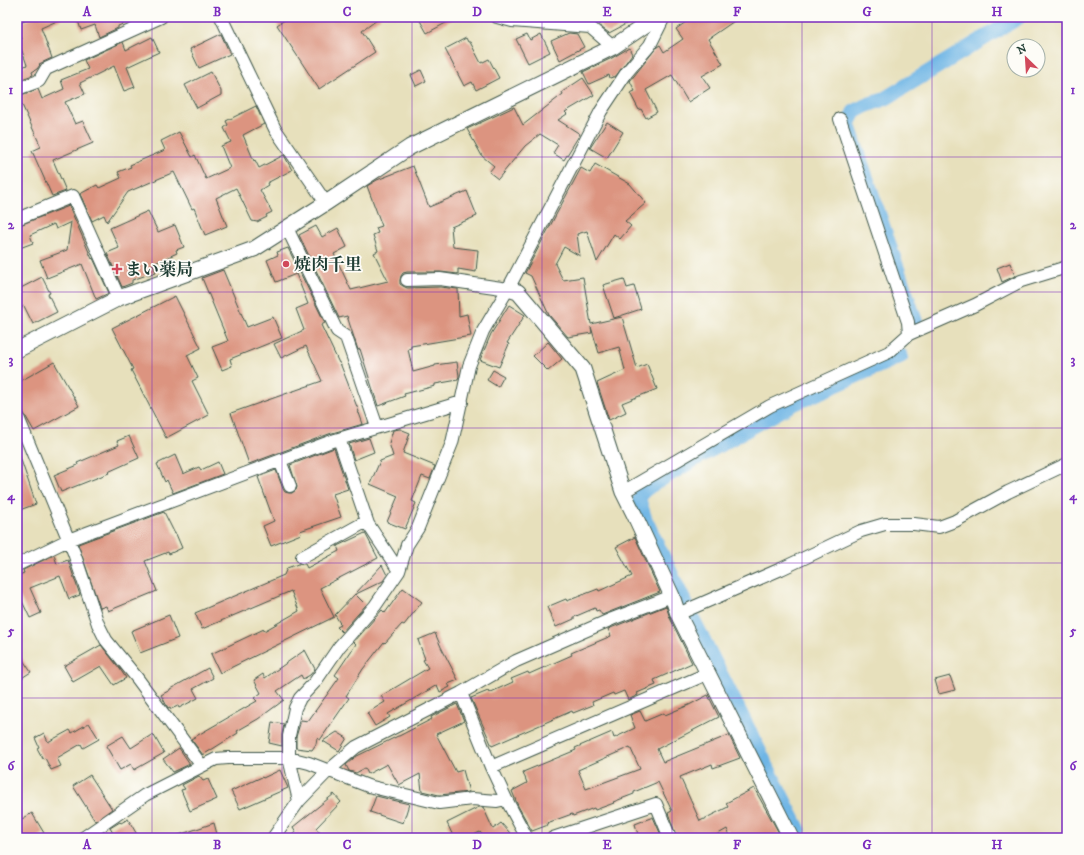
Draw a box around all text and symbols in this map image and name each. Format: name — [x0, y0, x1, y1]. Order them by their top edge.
text: A — [82, 4, 92, 20]
text: B — [213, 4, 221, 20]
text: C — [343, 4, 352, 20]
text: D — [472, 4, 482, 20]
text: E — [602, 4, 612, 20]
text: F — [733, 4, 742, 20]
text: G — [862, 4, 872, 20]
text: H — [992, 4, 1003, 20]
north arrow — [1006, 38, 1046, 78]
text: N — [1015, 42, 1029, 58]
text: 1 — [9, 82, 14, 98]
text: 1 — [1071, 82, 1076, 98]
text: 2 — [8, 217, 15, 233]
text: 2 — [1070, 217, 1077, 233]
place label: 焼肉千里 — [294, 254, 362, 276]
place label: まい薬局 — [125, 259, 193, 281]
marker: 焼肉千里 — [281, 259, 291, 269]
marker: まい薬局 — [112, 264, 122, 274]
text: 3 — [9, 352, 14, 368]
text: 3 — [1071, 352, 1076, 368]
text: 4 — [6, 488, 15, 505]
text: 4 — [1068, 488, 1077, 505]
text: 5 — [7, 623, 15, 639]
text: 5 — [1069, 623, 1077, 639]
text: 6 — [8, 758, 16, 774]
text: 6 — [1070, 758, 1078, 774]
text: A — [82, 837, 92, 853]
text: B — [213, 837, 221, 853]
text: C — [343, 837, 352, 853]
text: D — [472, 837, 482, 853]
text: E — [602, 837, 612, 853]
text: F — [733, 837, 742, 853]
text: G — [862, 837, 872, 853]
text: H — [992, 837, 1003, 853]

